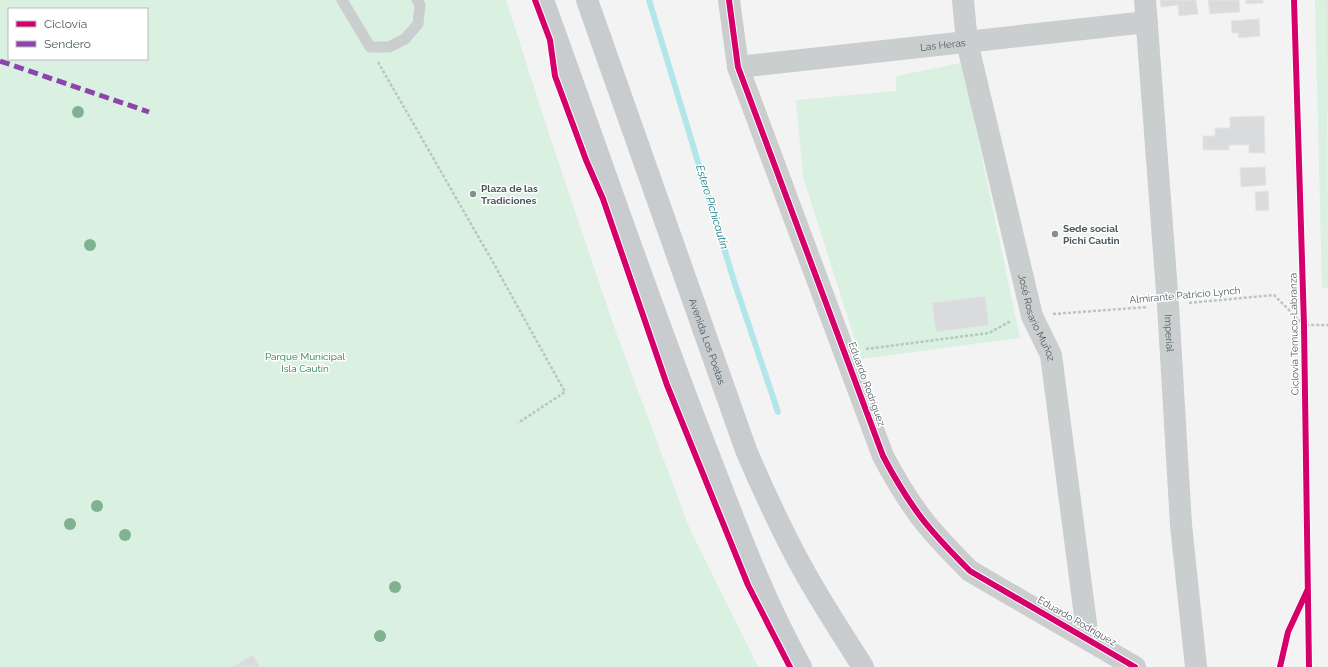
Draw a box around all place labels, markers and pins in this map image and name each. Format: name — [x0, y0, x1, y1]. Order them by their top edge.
place label: Plaza de las Tradiciones — [481, 183, 538, 206]
marker: Plaza de las Tradiciones — [468, 189, 478, 199]
place label: Sede social Pichi Cautin — [1063, 223, 1120, 246]
marker: Sede social Pichi Cautin — [1050, 229, 1060, 239]

